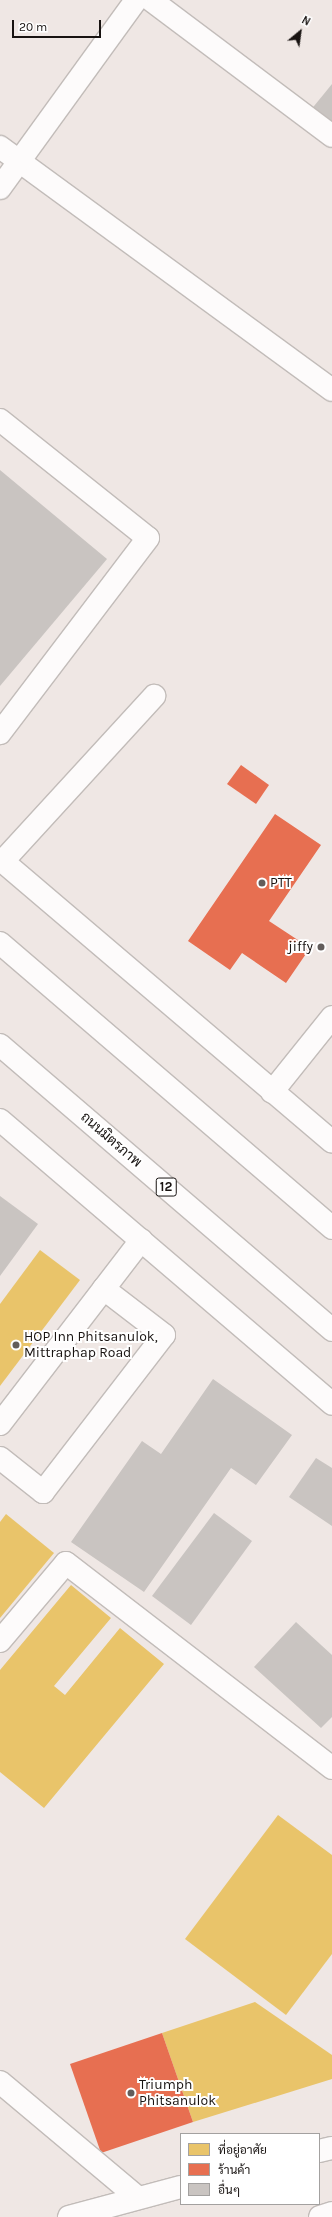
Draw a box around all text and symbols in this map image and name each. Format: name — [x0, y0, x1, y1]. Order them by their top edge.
scale bar — [14, 12, 103, 38]
north arrow — [280, 12, 320, 52]
text: N — [299, 13, 313, 29]
text: 20 m — [19, 20, 47, 34]
place label: PTT — [270, 875, 292, 891]
marker: PTT — [257, 878, 267, 888]
place label: jiffy — [288, 939, 313, 955]
marker: jiffy — [316, 942, 326, 952]
street label: ถนนมิตรภาพ — [77, 1109, 145, 1171]
road number: 12 — [155, 1176, 177, 1198]
place label: HOP Inn Phitsanulok, Mittraphap Road — [24, 1329, 158, 1362]
marker: HOP Inn Phitsanulok, Mittraphap Road — [11, 1340, 21, 1350]
place label: Triumph Phitsanulok — [139, 2077, 216, 2110]
marker: Triumph Phitsanulok — [126, 2088, 136, 2098]
legend — [180, 2133, 320, 2205]
text: ที่อยู่อาศัย — [218, 2143, 267, 2157]
text: ร้านค้า — [218, 2163, 250, 2177]
text: อื่นๆ — [218, 2183, 240, 2197]

